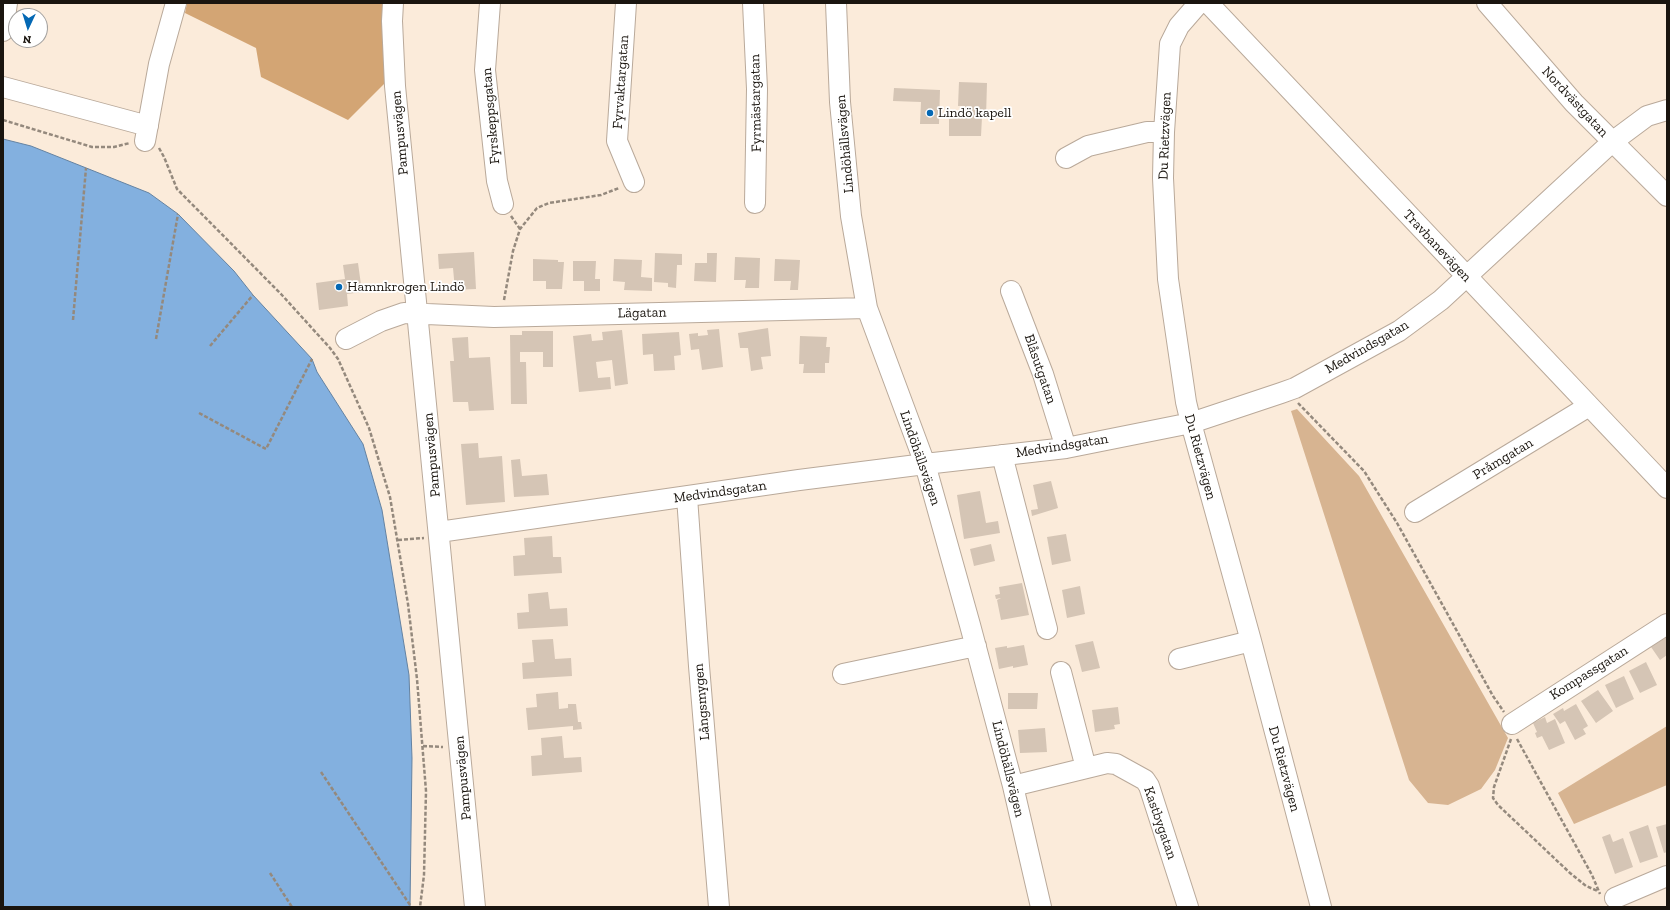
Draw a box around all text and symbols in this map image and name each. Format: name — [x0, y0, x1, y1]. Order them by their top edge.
north arrow — [8, 8, 48, 48]
text: N — [23, 33, 32, 46]
street label: Fyrvaktargatan — [609, 34, 633, 130]
street label: Fyrmästargatan — [747, 54, 765, 152]
street label: Nordvästgatan — [1538, 63, 1612, 141]
street label: Fyrskeppsgatan — [478, 67, 504, 165]
street label: Pampusvägen — [388, 90, 412, 176]
street label: Du Rietzvägen — [1155, 92, 1175, 180]
street label: Lindöhällsvägen — [832, 94, 858, 194]
place label: Lindö kapell — [938, 105, 1011, 121]
marker: Lindö kapell — [925, 108, 935, 118]
street label: Travbanevägen — [1399, 206, 1475, 286]
place label: Hamnkrogen Lindö — [347, 279, 465, 295]
marker: Hamnkrogen Lindö — [334, 282, 344, 292]
street label: Lägatan — [617, 304, 667, 322]
street label: Medvindsgatan — [1322, 316, 1412, 378]
street label: Blåsutgatan — [1020, 332, 1060, 406]
street label: Lindöhällsvägen — [896, 409, 944, 507]
street label: Pampusvägen — [420, 412, 444, 498]
street label: Du Rietzvägen — [1181, 412, 1219, 502]
street label: Medvindsgatan — [1015, 430, 1109, 462]
street label: Pråmgatan — [1470, 435, 1536, 483]
street label: Medvindsgatan — [673, 477, 767, 507]
street label: Kompassgatan — [1547, 642, 1631, 704]
street label: Långsmygen — [690, 663, 714, 741]
street label: Lindöhällsvägen — [988, 719, 1028, 819]
street label: Du Rietzvägen — [1265, 724, 1303, 814]
street label: Pampusvägen — [451, 735, 475, 821]
street label: Kastbygatan — [1140, 784, 1180, 862]

